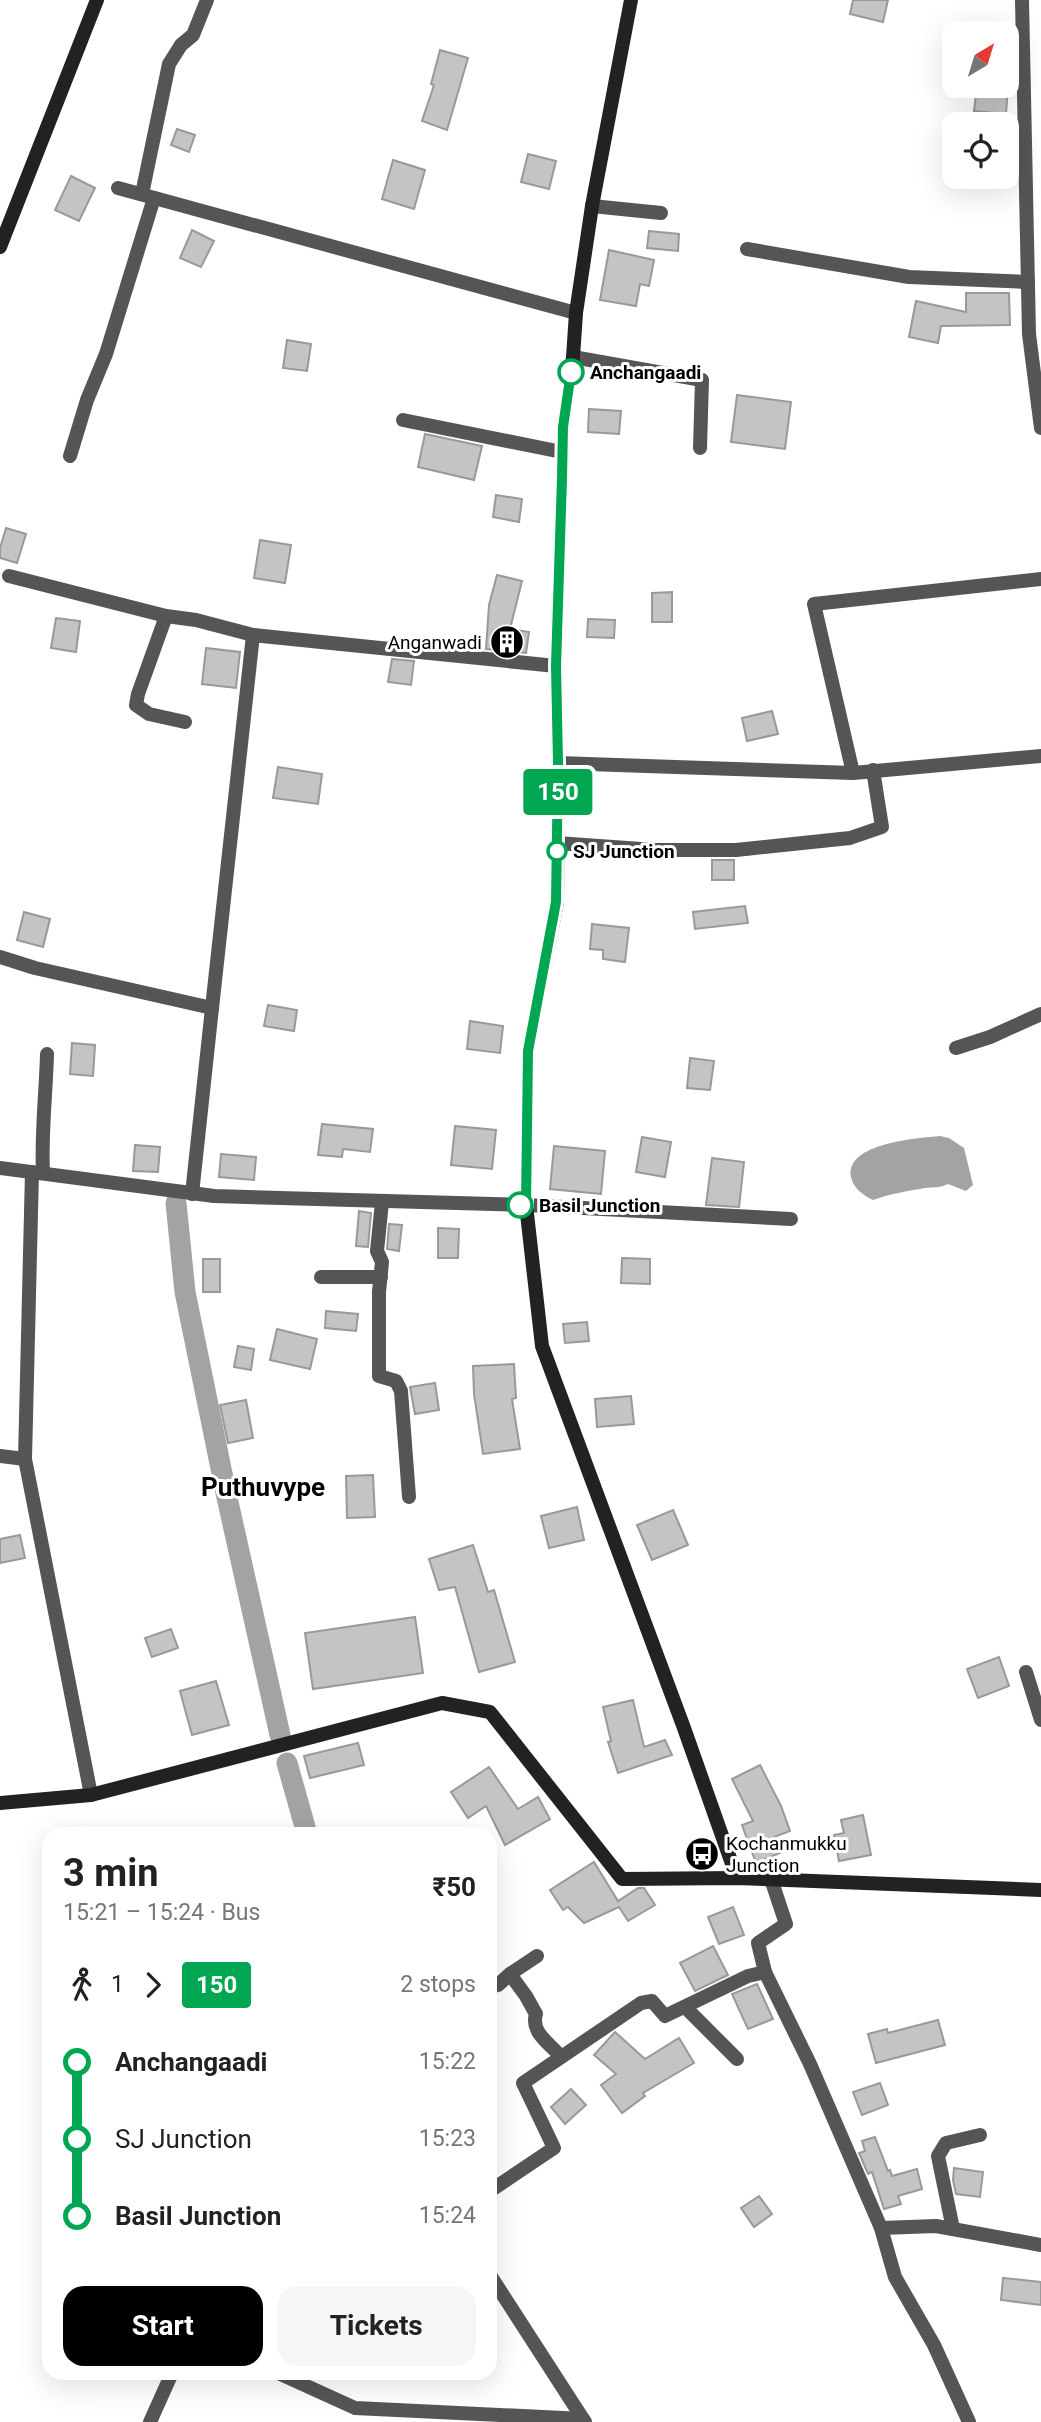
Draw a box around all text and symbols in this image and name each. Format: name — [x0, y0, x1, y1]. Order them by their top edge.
north arrow — [942, 21, 1018, 98]
map controls — [942, 21, 1019, 189]
button: locate — [942, 112, 1019, 189]
marker: Anchangaadi — [558, 359, 584, 385]
place label: Anchangaadi — [590, 361, 701, 384]
building icon: Anganwadi — [488, 623, 526, 661]
place label: Anganwadi — [388, 631, 482, 654]
line badge: 150 — [518, 769, 598, 815]
text: 150 — [537, 778, 579, 806]
place label: SJ Junction — [573, 840, 675, 863]
marker: SJ Junction — [547, 841, 567, 861]
marker: Basil Junction — [507, 1192, 533, 1218]
place label: Basil Junction — [539, 1194, 660, 1217]
district label: Puthuvype — [201, 1472, 325, 1502]
place label: Kochanmukku Junction — [726, 1832, 847, 1877]
bus stop icon: Kochanmukku Junction — [683, 1835, 721, 1873]
text: 3 min — [63, 1851, 159, 1895]
text: ₹50 — [432, 1872, 476, 1902]
text: 15:21 – 15:24 · Bus — [63, 1899, 260, 1926]
icon: walk — [63, 1966, 101, 2004]
icon: forward — [134, 1966, 172, 2004]
text: 1 — [111, 1971, 124, 1998]
text: 150 — [196, 1971, 237, 1999]
text: 2 stops — [400, 1971, 476, 1998]
text: Anchangaadi — [115, 2047, 267, 2077]
text: 15:22 — [419, 2048, 476, 2075]
text: SJ Junction — [115, 2124, 252, 2154]
text: 15:23 — [419, 2125, 476, 2152]
text: Basil Junction — [115, 2201, 281, 2231]
text: 15:24 — [419, 2202, 476, 2229]
button: Start — [63, 2286, 263, 2366]
button: Tickets — [277, 2286, 476, 2366]

